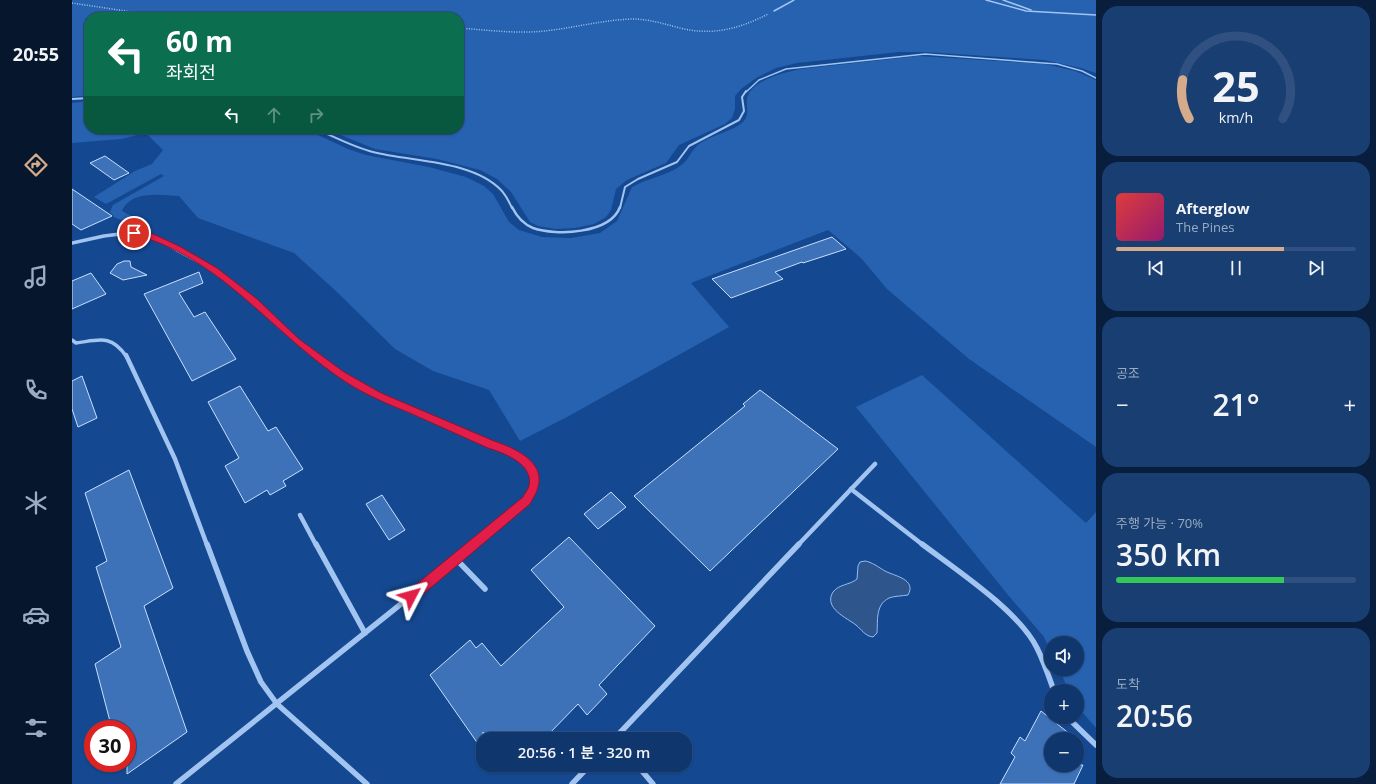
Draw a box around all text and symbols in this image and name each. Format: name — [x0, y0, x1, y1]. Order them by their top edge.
text: 60 m — [166, 22, 233, 60]
icon: left — [100, 28, 152, 80]
text: 20:55 — [13, 42, 59, 66]
text: 25 — [1212, 58, 1260, 114]
text: 좌회전 — [166, 60, 216, 84]
icon: left — [221, 104, 243, 126]
icon: ahead — [263, 104, 285, 126]
icon: right — [305, 104, 327, 126]
text: km/h — [1219, 107, 1253, 126]
icon: directions — [22, 151, 50, 179]
text: Afterglow — [1176, 198, 1250, 218]
pin — [117, 216, 151, 250]
text: The Pines — [1176, 218, 1234, 236]
icon: arrive — [123, 222, 145, 244]
icon: previous — [1145, 257, 1167, 279]
icon: pause — [1225, 257, 1247, 279]
icon: next — [1305, 257, 1327, 279]
icon: music — [22, 263, 50, 291]
text: 공조 — [1116, 364, 1140, 382]
icon: phone — [22, 376, 50, 404]
text: 21° — [1212, 384, 1260, 425]
text: − — [1116, 389, 1129, 419]
text: + — [1343, 389, 1356, 419]
icon: climate — [22, 489, 50, 517]
text: 주행 가능 · 70% — [1116, 514, 1203, 532]
text: 350 km — [1116, 534, 1221, 575]
position arrow — [390, 575, 432, 617]
icon: car — [22, 601, 50, 629]
map controls — [1044, 636, 1084, 772]
button: sound — [1044, 636, 1084, 676]
text: 도착 — [1116, 675, 1140, 693]
button: + — [1044, 684, 1084, 724]
text: 20:56 — [1116, 695, 1193, 736]
icon: filters — [22, 714, 50, 742]
speed limit sign: 30 — [84, 720, 136, 772]
button: − — [1044, 732, 1084, 772]
text: 20:56 · 1 분 · 320 m — [518, 742, 650, 762]

